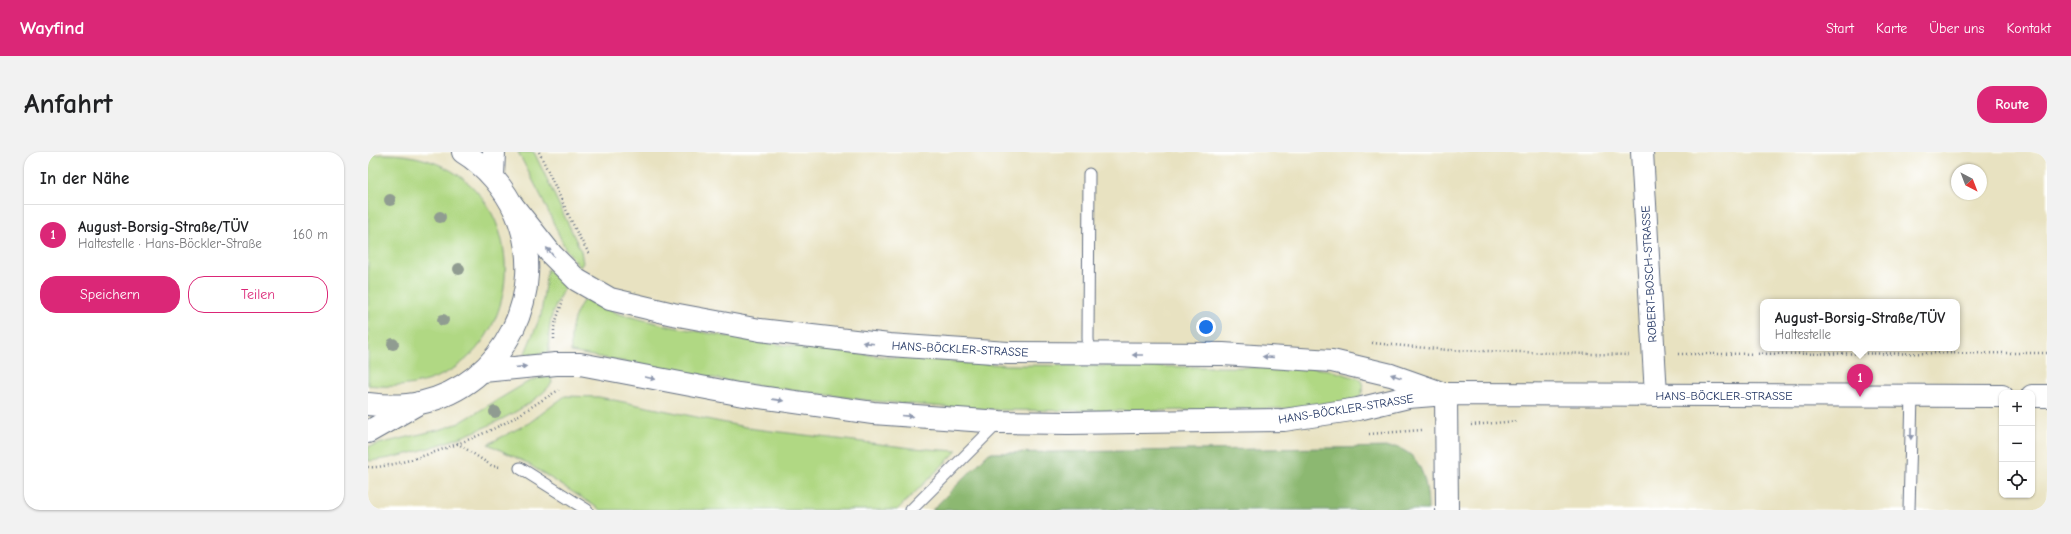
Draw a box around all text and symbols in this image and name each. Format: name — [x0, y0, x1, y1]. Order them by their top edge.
text: Wayfind — [20, 17, 84, 39]
text: Start — [1826, 20, 1854, 37]
text: Karte — [1876, 20, 1907, 37]
text: Über uns — [1929, 20, 1984, 37]
text: Kontakt — [2006, 20, 2051, 37]
button: Route — [1977, 86, 2047, 123]
text: Anfahrt — [24, 88, 113, 120]
north arrow — [1951, 164, 1987, 200]
text: In der Nähe — [40, 169, 129, 188]
street label: ROBERT-BOSCH-STRASSE — [1638, 205, 1660, 343]
text: August-Borsig-Straße/TÜV — [78, 218, 249, 236]
text: 1 — [50, 227, 56, 242]
text: 160 m — [293, 227, 328, 242]
text: Haltestelle · Hans-Böckler-Straße — [78, 236, 262, 251]
one-way arrow — [545, 247, 554, 258]
button: Speichern — [40, 276, 180, 313]
button: Teilen — [188, 276, 328, 313]
popup — [1760, 299, 1960, 351]
text: August-Borsig-Straße/TÜV — [1775, 309, 1945, 327]
your location — [1196, 317, 1216, 337]
text: Haltestelle — [1775, 327, 1831, 342]
street label: HANS-BÖCKLER-STRASSE — [891, 338, 1029, 360]
one-way arrow — [862, 340, 874, 346]
one-way arrow — [1131, 352, 1144, 358]
one-way arrow — [1262, 354, 1274, 361]
one-way arrow — [515, 364, 527, 370]
pin: 1 — [1847, 364, 1873, 397]
one-way arrow — [1389, 373, 1401, 379]
one-way arrow — [644, 375, 656, 381]
street label: HANS-BÖCKLER-STRASSE — [1656, 389, 1792, 403]
map controls — [1999, 390, 2035, 498]
button: + — [1999, 390, 2035, 426]
street label: HANS-BÖCKLER-STRASSE — [1277, 391, 1415, 427]
one-way arrow — [772, 397, 784, 403]
one-way arrow — [901, 413, 913, 420]
button: − — [1999, 426, 2035, 462]
one-way arrow — [1907, 428, 1914, 440]
button: locate — [1999, 462, 2035, 498]

